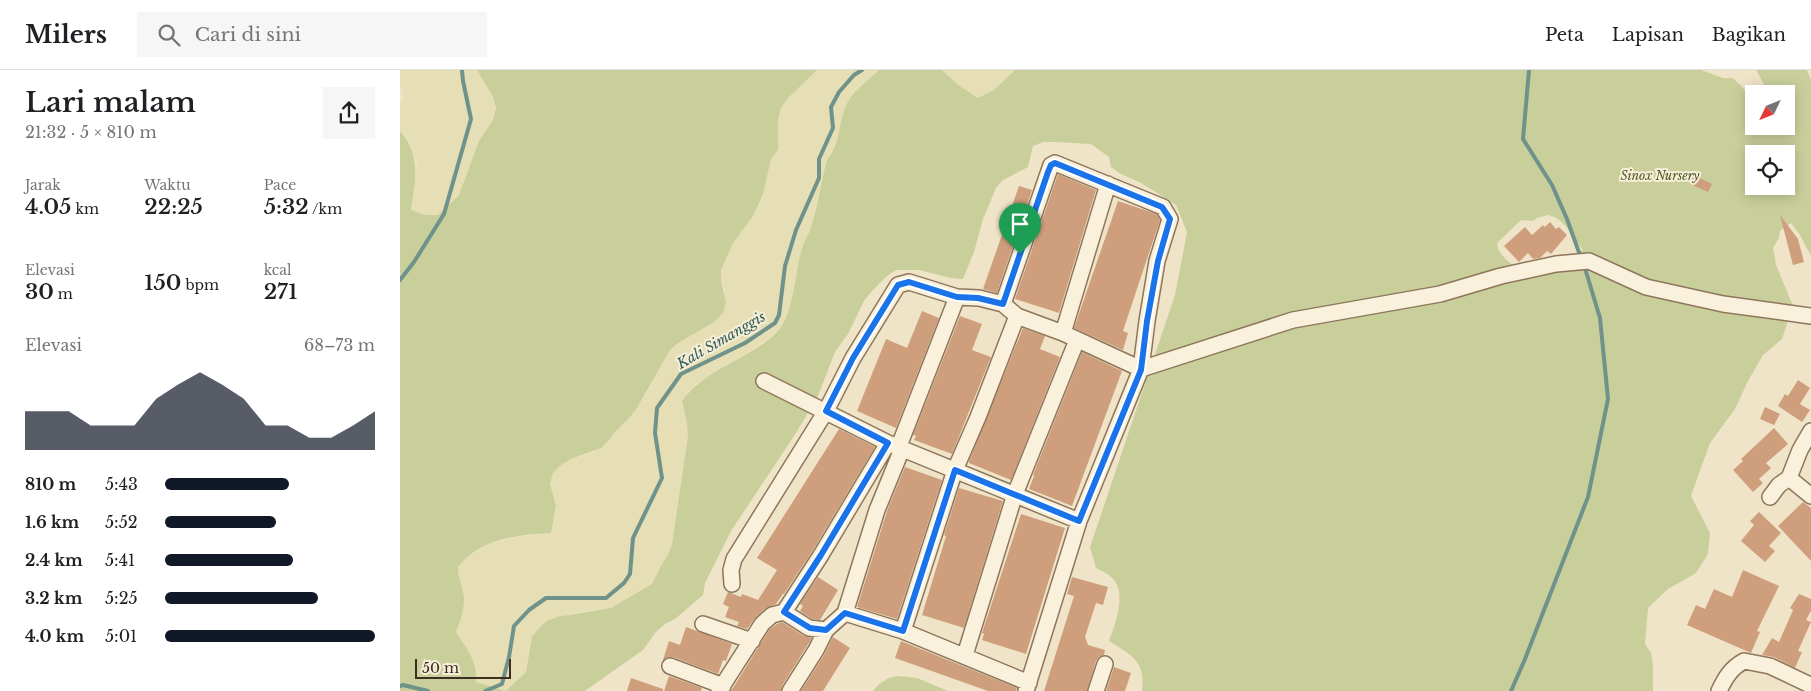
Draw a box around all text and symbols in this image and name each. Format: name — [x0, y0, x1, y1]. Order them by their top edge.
search box — [137, 12, 487, 57]
text: Milers — [25, 20, 107, 49]
icon: search — [155, 21, 183, 49]
text: Cari di sini — [195, 23, 301, 46]
text: Peta — [1545, 24, 1584, 46]
text: Lapisan — [1612, 24, 1684, 46]
text: Bagikan — [1712, 24, 1786, 46]
text: Lari malam — [25, 85, 196, 120]
north arrow — [1745, 85, 1795, 135]
map controls — [1745, 85, 1795, 195]
button: share — [323, 87, 375, 139]
text: 21:32 · 5 × 810 m — [25, 122, 157, 142]
button: locate — [1745, 145, 1795, 195]
park label: Sinox Nursery — [1621, 168, 1700, 183]
text: Jarak — [25, 176, 61, 194]
text: Waktu — [144, 176, 191, 194]
text: Pace — [264, 176, 296, 194]
text: 4.05 — [25, 194, 71, 220]
text: 22:25 — [144, 194, 203, 220]
text: 5:32 — [264, 194, 309, 220]
text: km — [71, 200, 99, 218]
text: /km — [309, 200, 342, 218]
pin — [999, 203, 1041, 254]
icon: arrive — [1006, 210, 1034, 238]
text: Elevasi — [25, 261, 75, 279]
text: kcal — [264, 261, 292, 279]
text: 150 — [144, 270, 181, 296]
text: bpm — [181, 276, 219, 294]
text: 30 — [25, 279, 54, 305]
text: 271 — [264, 279, 297, 305]
text: m — [54, 285, 73, 303]
water label: Kali Simanggis — [673, 307, 769, 373]
text: Elevasi — [25, 335, 82, 355]
text: 68–73 m — [304, 335, 375, 355]
text: 810 m — [25, 474, 76, 494]
text: 5:43 — [105, 474, 138, 494]
text: 1.6 km — [25, 512, 79, 532]
text: 5:52 — [105, 512, 138, 532]
text: 2.4 km — [25, 550, 83, 570]
text: 5:41 — [105, 550, 135, 570]
text: 3.2 km — [25, 588, 82, 608]
text: 5:25 — [105, 588, 138, 608]
text: 4.0 km — [25, 626, 84, 646]
text: 5:01 — [105, 626, 137, 646]
scale bar — [415, 656, 511, 679]
text: 50 m — [422, 659, 459, 677]

